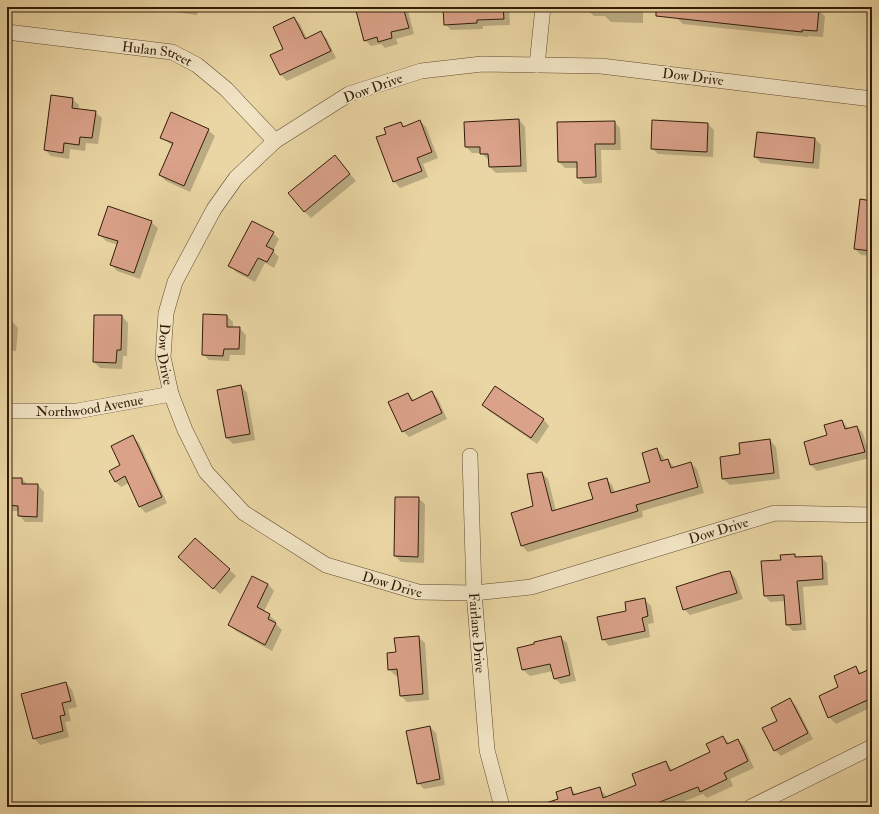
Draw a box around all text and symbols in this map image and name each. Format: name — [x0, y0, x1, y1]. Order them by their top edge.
street label: Hulan Street — [121, 38, 196, 70]
street label: Dow Drive — [661, 65, 725, 89]
street label: Dow Drive — [341, 69, 405, 107]
street label: Dow Drive — [154, 323, 177, 387]
street label: Northwood Avenue — [36, 391, 145, 420]
street label: Dow Drive — [686, 513, 750, 547]
street label: Dow Drive — [360, 568, 422, 601]
street label: Fairlane Drive — [466, 592, 489, 674]

